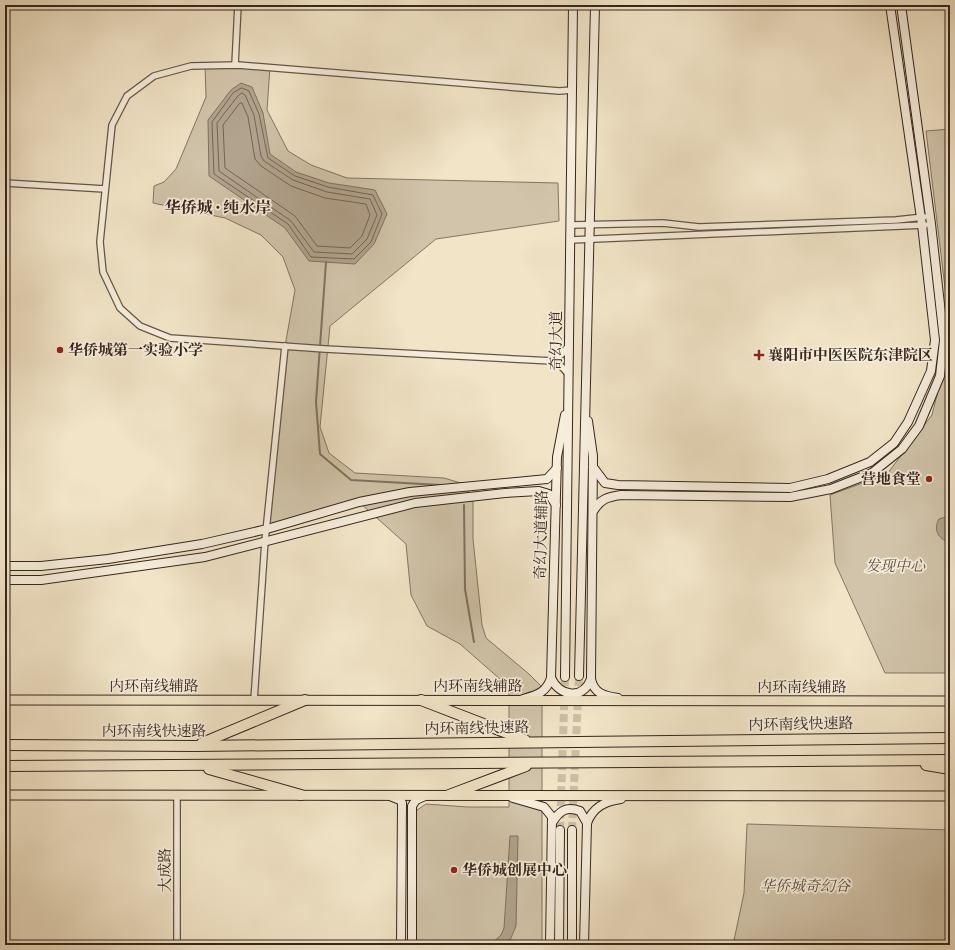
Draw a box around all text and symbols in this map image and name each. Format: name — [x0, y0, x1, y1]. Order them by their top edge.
district label: 华侨城 · 纯水岸 — [165, 198, 271, 218]
street label: 奇幻大道 — [547, 311, 566, 371]
place label: 华侨城第一实验小学 — [68, 341, 203, 360]
marker: 华侨城第一实验小学 — [55, 345, 65, 355]
place label: 襄阳市中医医院东津院区 — [768, 346, 933, 365]
marker: 襄阳市中医医院东津院区 — [753, 349, 765, 361]
place label: 营地食堂 — [861, 470, 921, 489]
marker: 营地食堂 — [924, 474, 934, 484]
street label: 奇幻大道辅路 — [531, 490, 552, 580]
park label: 发现中心 — [865, 557, 926, 576]
street label: 内环南线辅路 — [109, 677, 199, 696]
street label: 内环南线辅路 — [433, 677, 523, 696]
street label: 内环南线辅路 — [757, 678, 847, 697]
street label: 内环南线快速路 — [748, 714, 854, 735]
street label: 内环南线快速路 — [424, 718, 530, 739]
street label: 内环南线快速路 — [101, 722, 207, 741]
street label: 大成路 — [156, 847, 175, 893]
place label: 华侨城创展中心 — [462, 861, 567, 880]
marker: 华侨城创展中心 — [449, 865, 459, 875]
park label: 华侨城奇幻谷 — [760, 877, 851, 896]

